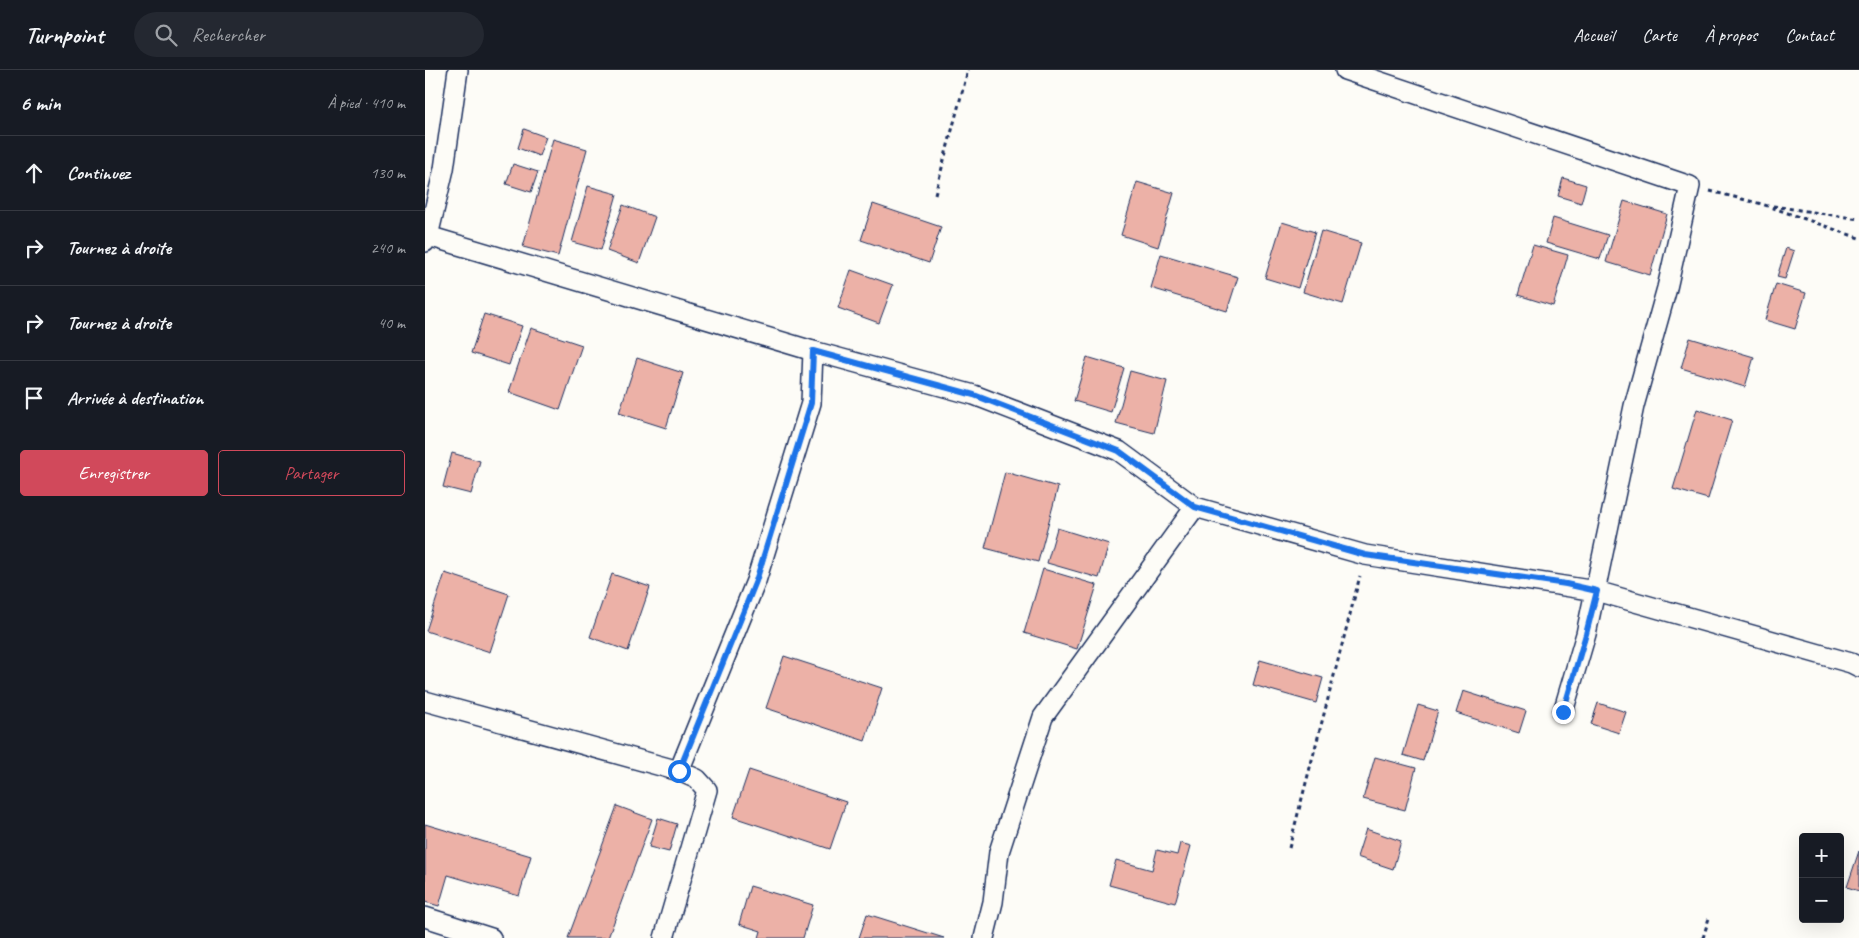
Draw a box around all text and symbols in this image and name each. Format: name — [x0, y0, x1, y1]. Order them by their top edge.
search box — [134, 12, 484, 57]
text: Turnpoint — [25, 20, 104, 50]
icon: search — [152, 21, 180, 49]
text: Rechercher — [192, 23, 265, 47]
text: Accueil — [1574, 24, 1614, 46]
text: Carte — [1642, 24, 1677, 46]
text: À propos — [1705, 24, 1757, 46]
text: Contact — [1785, 24, 1834, 46]
text: 6 min — [20, 90, 61, 116]
text: À pied · 410 m — [327, 93, 405, 113]
icon: ahead — [20, 159, 48, 187]
text: Continuez — [67, 161, 130, 185]
text: 130 m — [371, 163, 405, 183]
icon: right — [20, 234, 48, 262]
text: Tournez à droite — [67, 236, 171, 260]
text: 240 m — [371, 238, 405, 258]
icon: right — [20, 309, 48, 337]
text: Tournez à droite — [67, 311, 171, 335]
text: 40 m — [378, 313, 405, 333]
icon: arrive — [20, 384, 48, 412]
text: Arrivée à destination — [67, 386, 203, 410]
button: Enregistrer — [20, 450, 208, 496]
button: Partager — [218, 450, 405, 496]
route end — [1552, 701, 1575, 724]
route start — [668, 760, 691, 783]
map controls — [1799, 833, 1844, 923]
button: + — [1799, 833, 1844, 878]
button: − — [1799, 878, 1844, 923]

